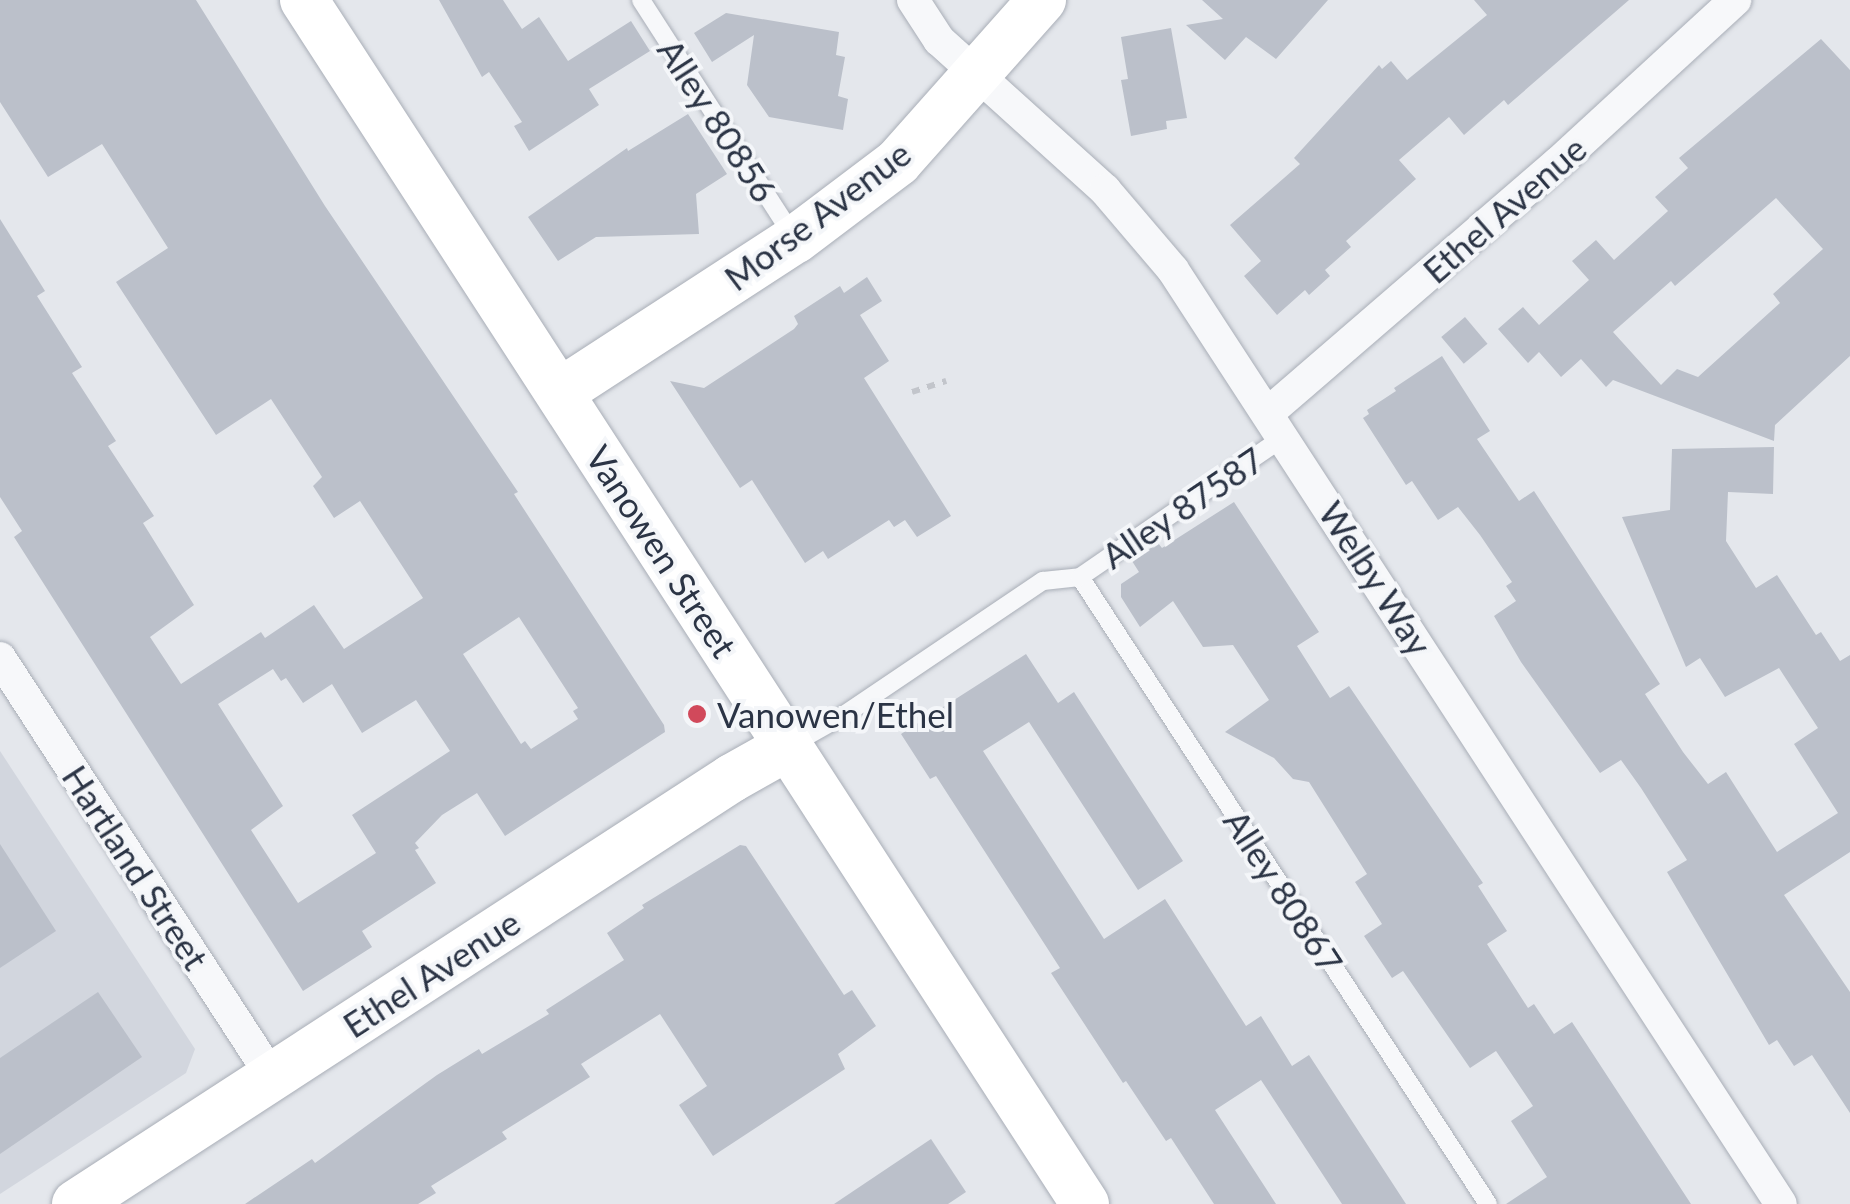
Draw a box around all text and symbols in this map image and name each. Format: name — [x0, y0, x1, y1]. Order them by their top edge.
street label: Alley 80856 — [650, 30, 786, 210]
street label: Ethel Avenue — [1414, 127, 1594, 291]
street label: Morse Avenue — [715, 131, 919, 299]
street label: Vanowen Street — [578, 437, 746, 665]
street label: Alley 87587 — [1093, 437, 1271, 577]
street label: Welby Way — [1310, 493, 1442, 663]
place label: Vanowen/Ethel — [717, 693, 954, 735]
marker: Vanowen/Ethel — [686, 703, 708, 725]
street label: Hartland Street — [54, 757, 218, 977]
street label: Alley 80867 — [1216, 801, 1352, 981]
street label: Ethel Avenue — [334, 900, 528, 1046]

